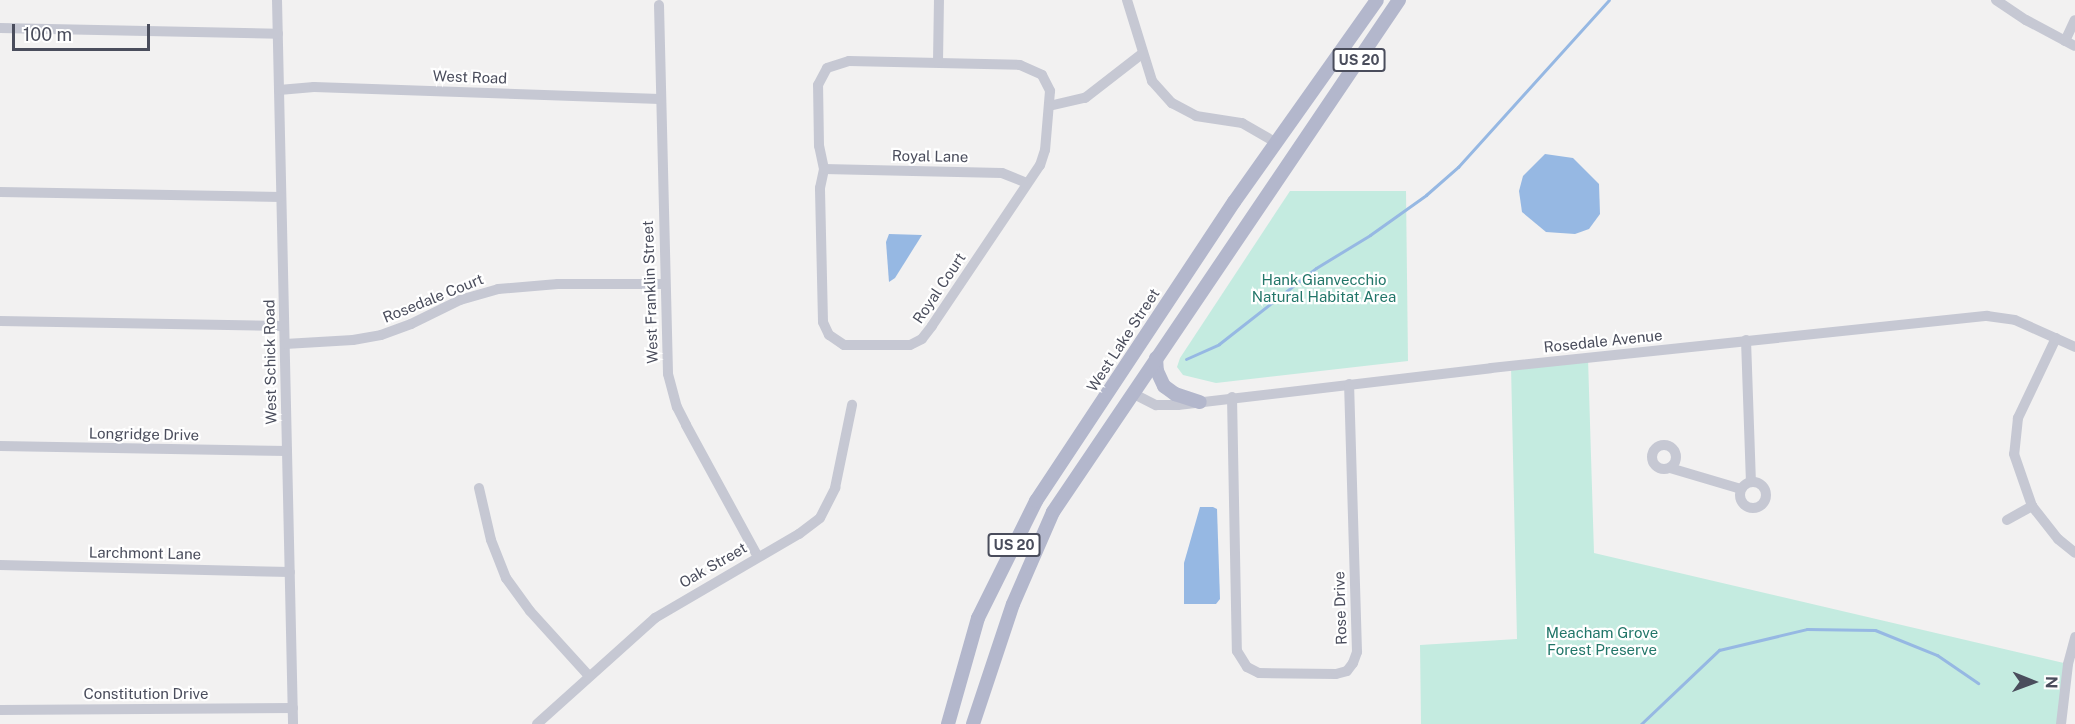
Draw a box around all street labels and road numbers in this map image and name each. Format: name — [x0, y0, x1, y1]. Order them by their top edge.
road number: US 20 — [1332, 49, 1386, 71]
street label: West Road — [432, 67, 508, 87]
street label: Royal Lane — [892, 146, 968, 166]
street label: West Franklin Street — [639, 220, 661, 364]
street label: Royal Court — [909, 249, 969, 327]
street label: Rosedale Court — [380, 270, 486, 326]
street label: West Lake Street — [1083, 285, 1163, 395]
street label: West Schick Road — [260, 299, 280, 425]
street label: Rosedale Avenue — [1543, 326, 1663, 356]
street label: Longridge Drive — [89, 424, 199, 444]
road number: US 20 — [987, 534, 1041, 556]
street label: Oak Street — [676, 538, 750, 592]
street label: Larchmont Lane — [89, 543, 201, 563]
street label: Rose Drive — [1330, 571, 1350, 645]
street label: Constitution Drive — [83, 685, 209, 703]

